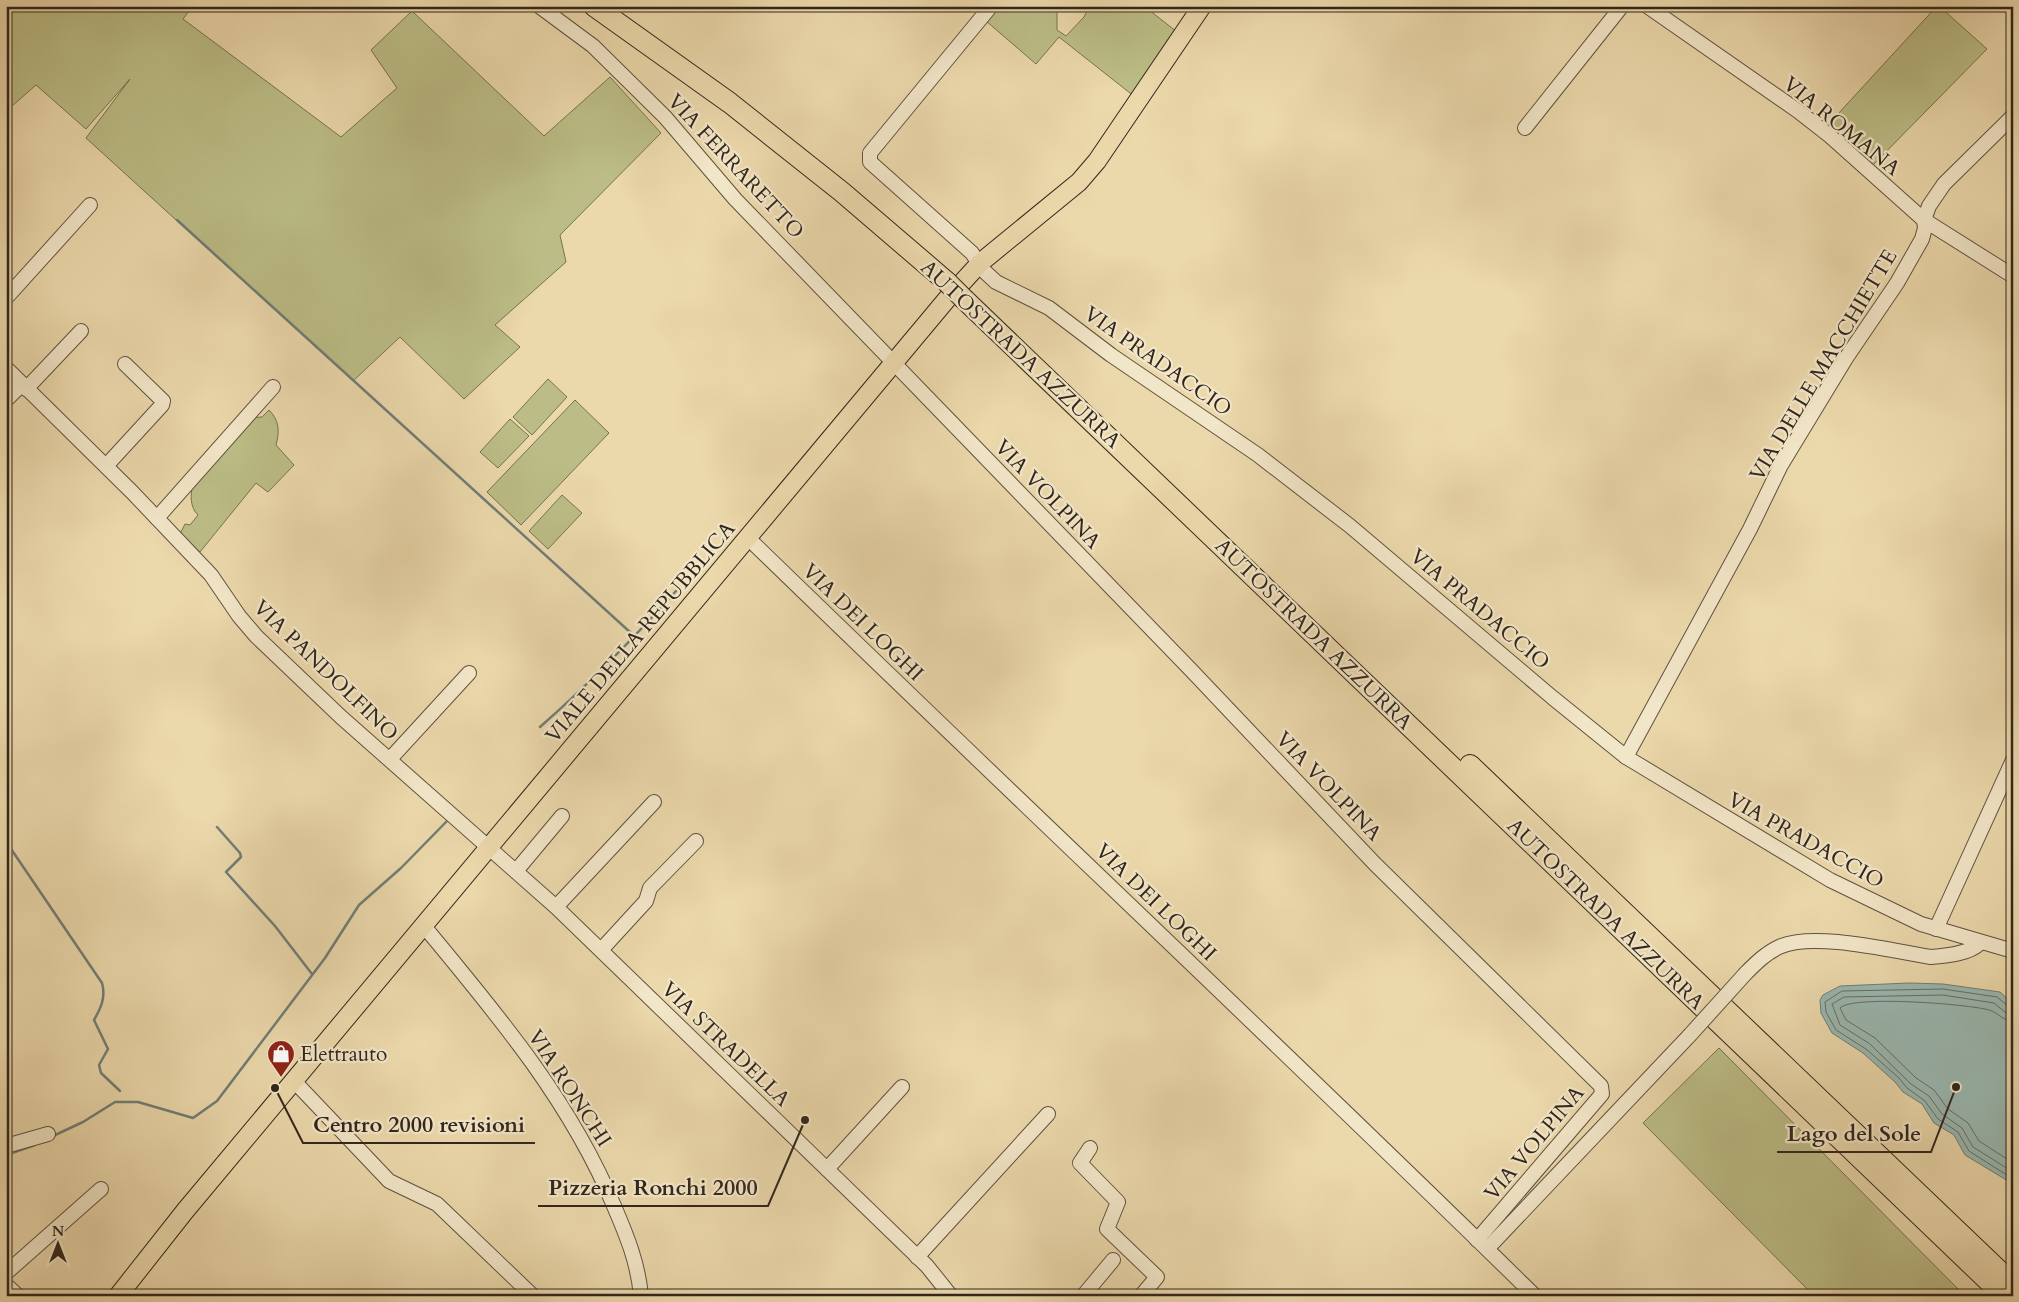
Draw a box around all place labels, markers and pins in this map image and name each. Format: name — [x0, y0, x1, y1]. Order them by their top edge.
shop icon: Elettrauto — [266, 1039, 296, 1078]
place label: Elettrauto — [300, 1040, 387, 1069]
callout: Centro 2000 revisioni — [303, 1106, 535, 1143]
callout: Lago del Sole — [1777, 1115, 1931, 1152]
callout: Pizzeria Ronchi 2000 — [538, 1169, 768, 1206]

